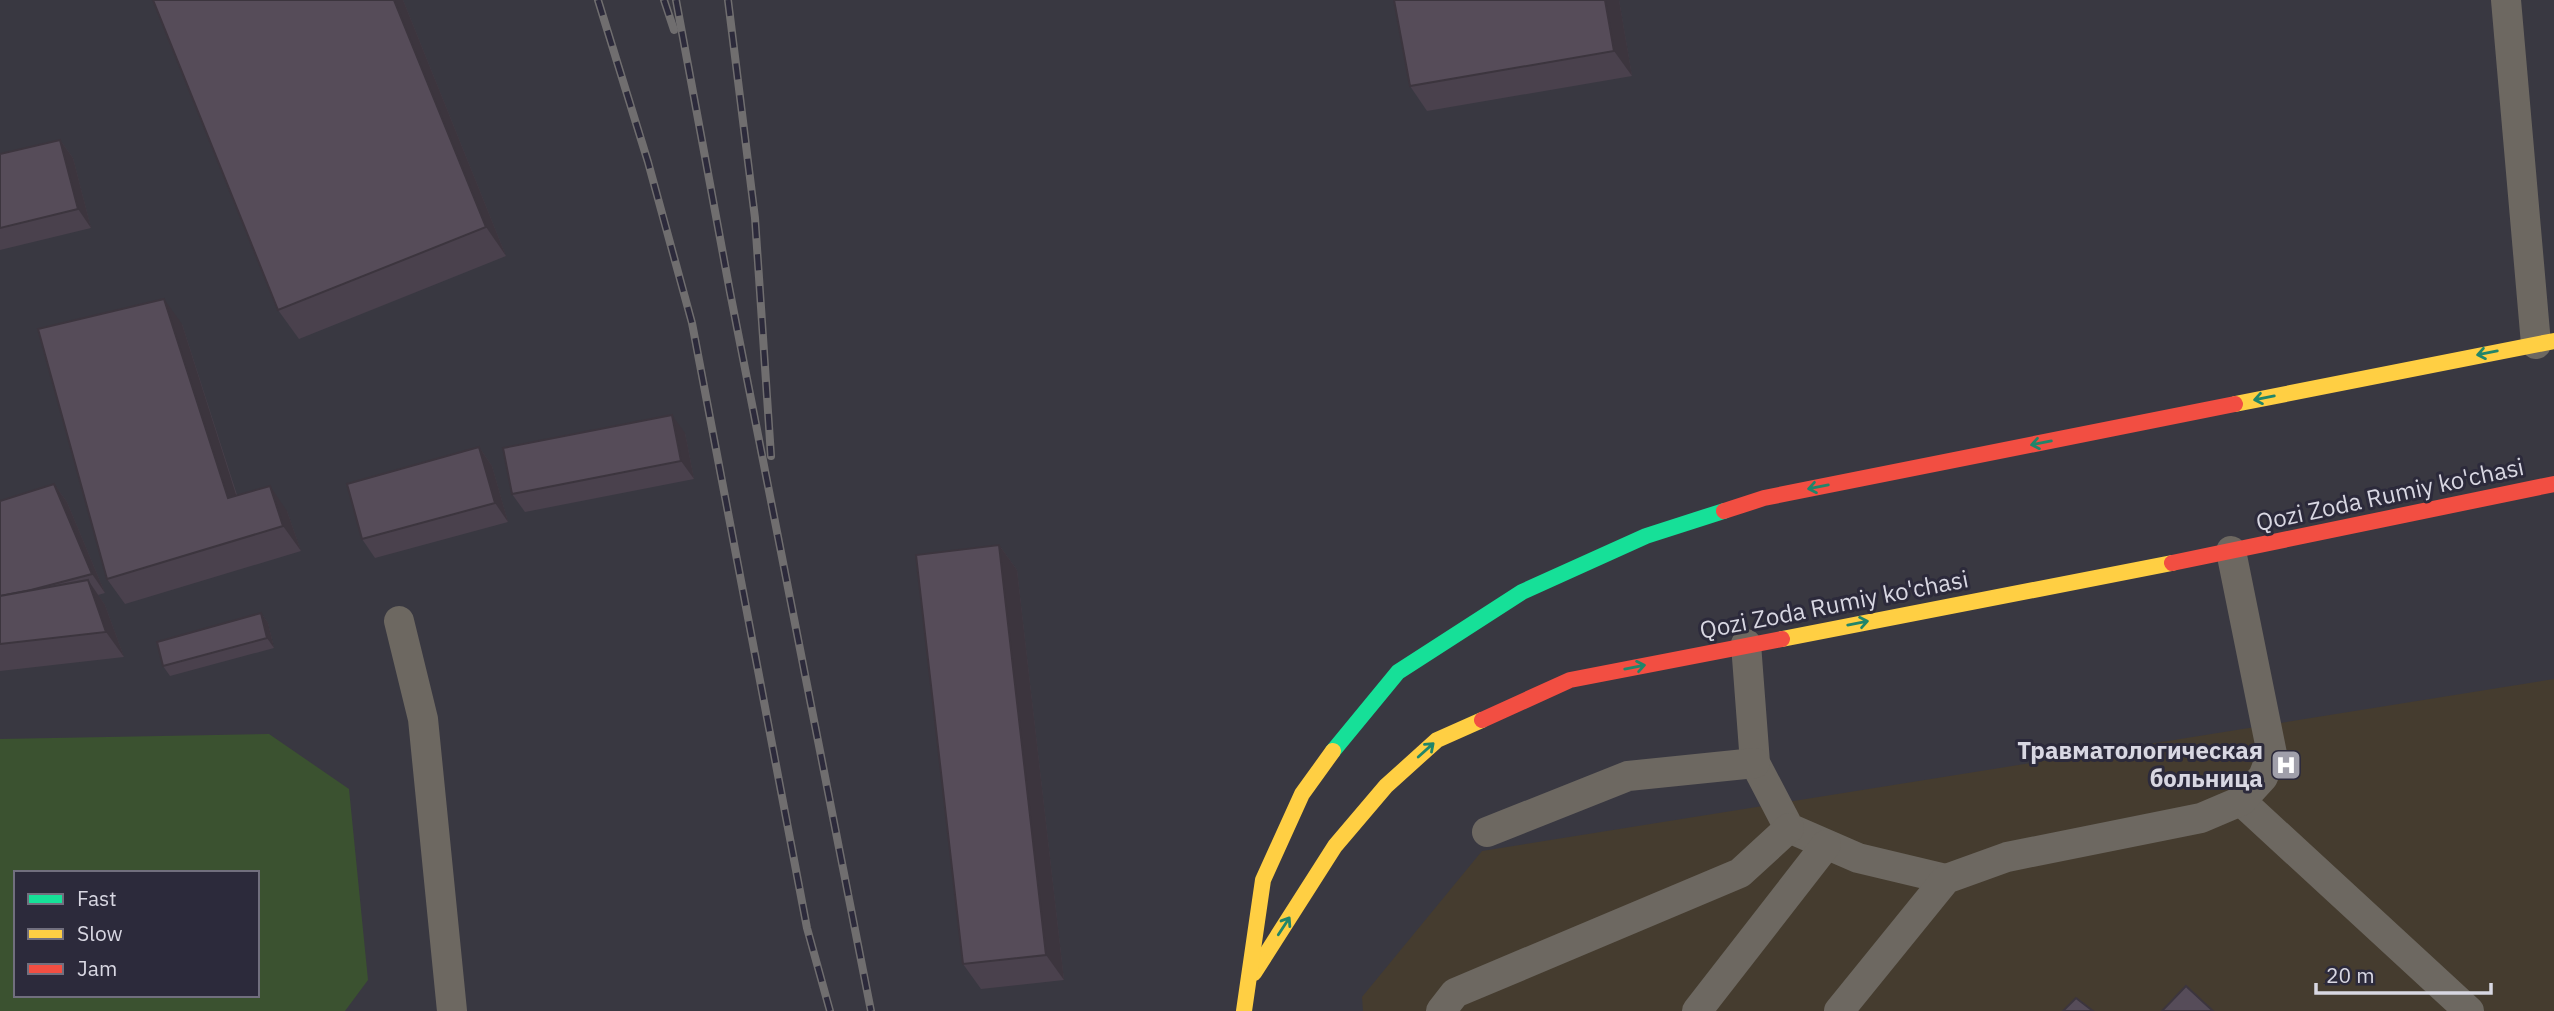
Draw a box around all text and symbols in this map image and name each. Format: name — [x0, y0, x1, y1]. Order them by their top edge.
one-way arrow — [2476, 347, 2499, 361]
one-way arrow — [2253, 392, 2276, 405]
one-way arrow — [2030, 436, 2053, 450]
street label: Qozi Zoda Rumiy ko'chasi — [2253, 450, 2527, 538]
one-way arrow — [1807, 481, 1830, 495]
street label: Qozi Zoda Rumiy ko'chasi — [1697, 562, 1971, 646]
one-way arrow — [1846, 615, 1869, 629]
one-way arrow — [1623, 659, 1646, 673]
place label: Травматологическая больница — [2017, 734, 2263, 794]
one-way arrow — [1417, 742, 1435, 758]
hospital icon: Травматологическая больница — [2269, 748, 2303, 782]
legend — [14, 871, 259, 997]
text: Fast — [77, 884, 117, 912]
one-way arrow — [1277, 917, 1291, 937]
text: Slow — [77, 919, 123, 947]
scale bar — [2316, 951, 2491, 995]
text: Jam — [77, 954, 117, 982]
text: 20 m — [2326, 961, 2375, 989]

